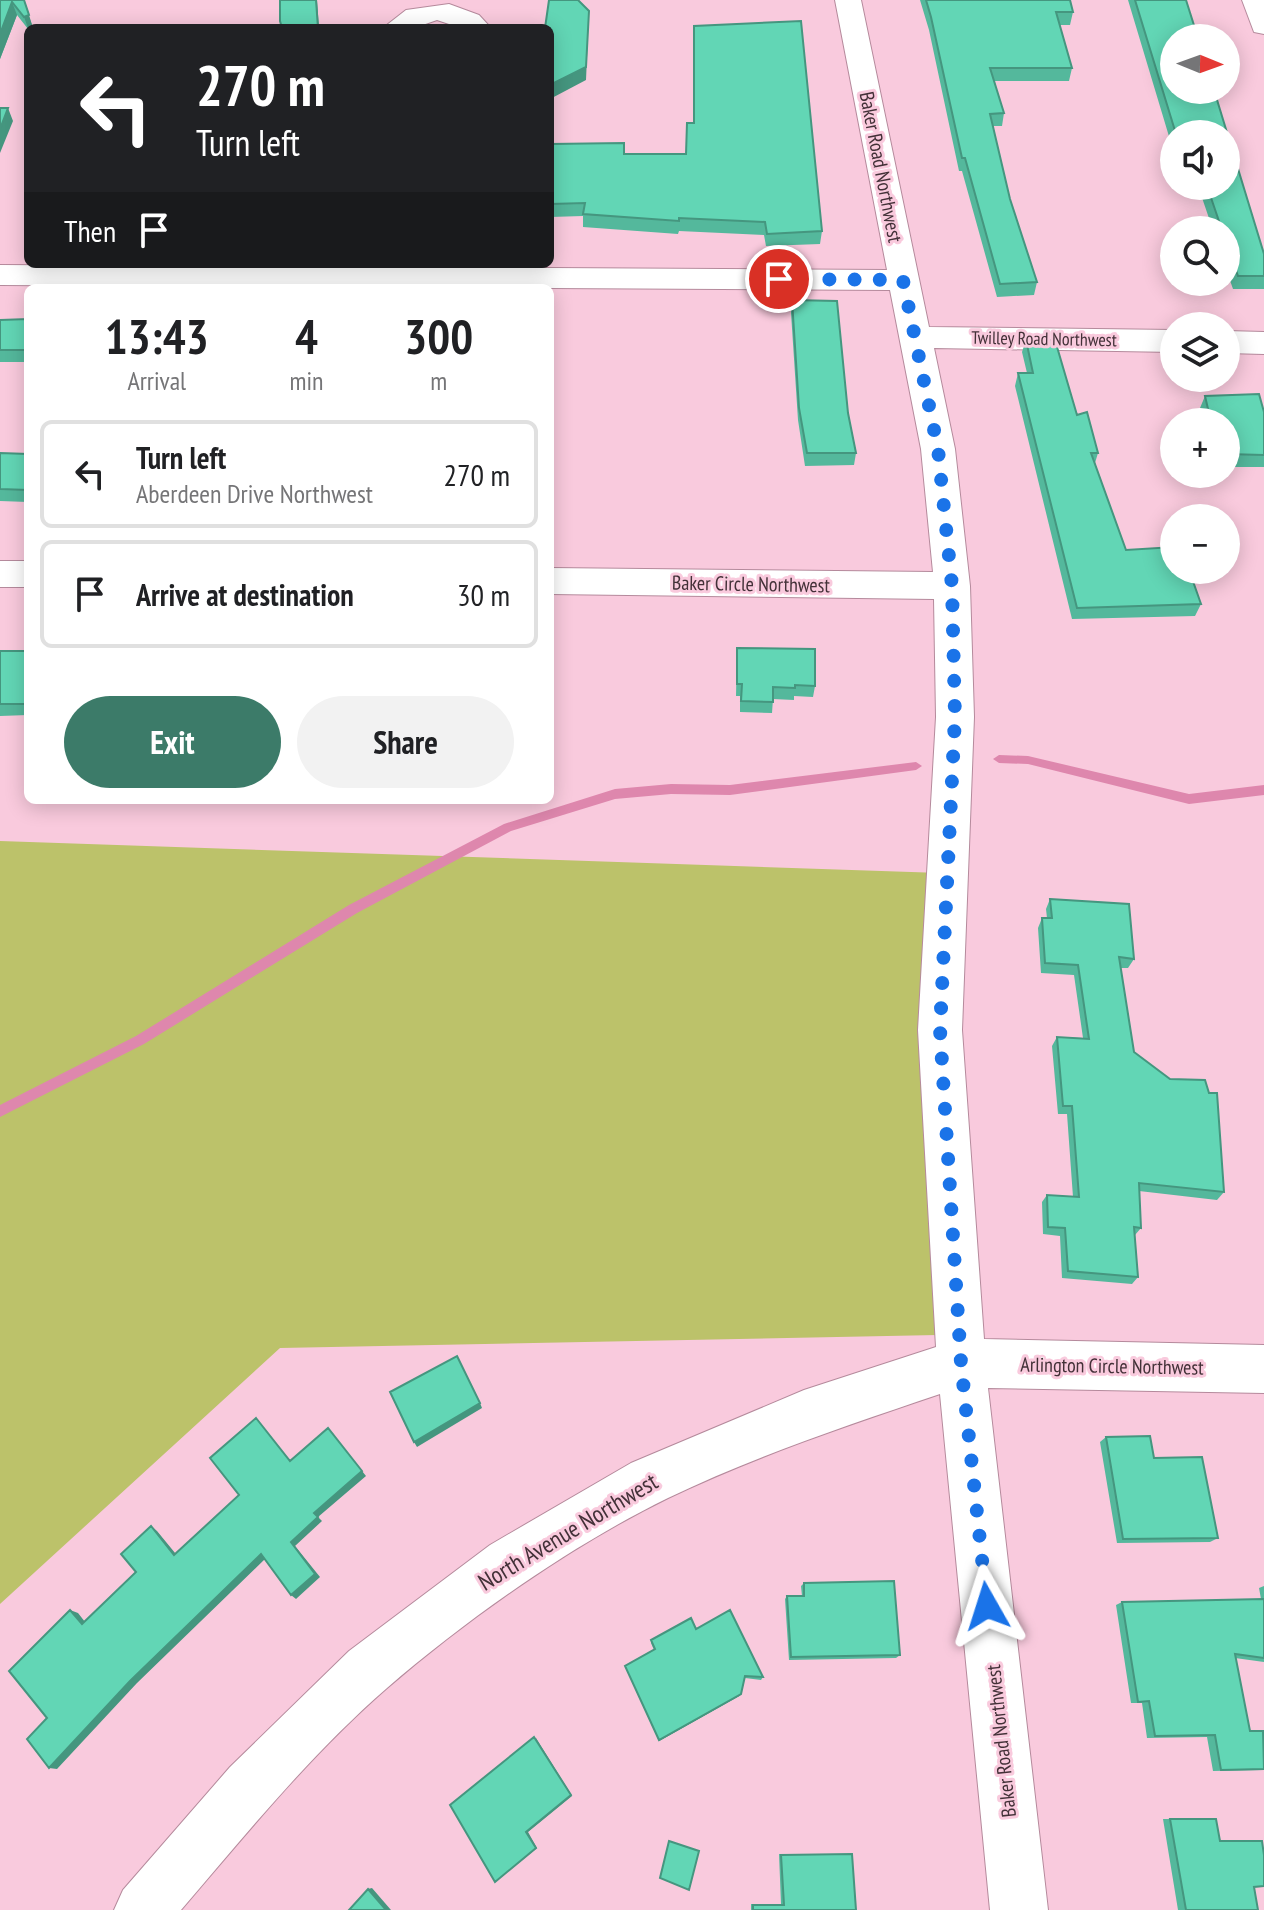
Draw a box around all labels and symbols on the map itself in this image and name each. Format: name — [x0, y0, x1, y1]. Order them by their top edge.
north arrow — [1160, 24, 1240, 104]
street label: Baker Road Northwest — [854, 89, 908, 245]
pin — [745, 245, 813, 313]
street label: Twilley Road Northwest — [971, 326, 1117, 351]
street label: Baker Circle Northwest — [672, 570, 831, 598]
street label: Arlington Circle Northwest — [1020, 1351, 1204, 1381]
street label: North Avenue Northwest — [472, 1466, 663, 1597]
position arrow — [945, 1564, 1029, 1648]
street label: Baker Road Northwest — [980, 1663, 1022, 1819]

